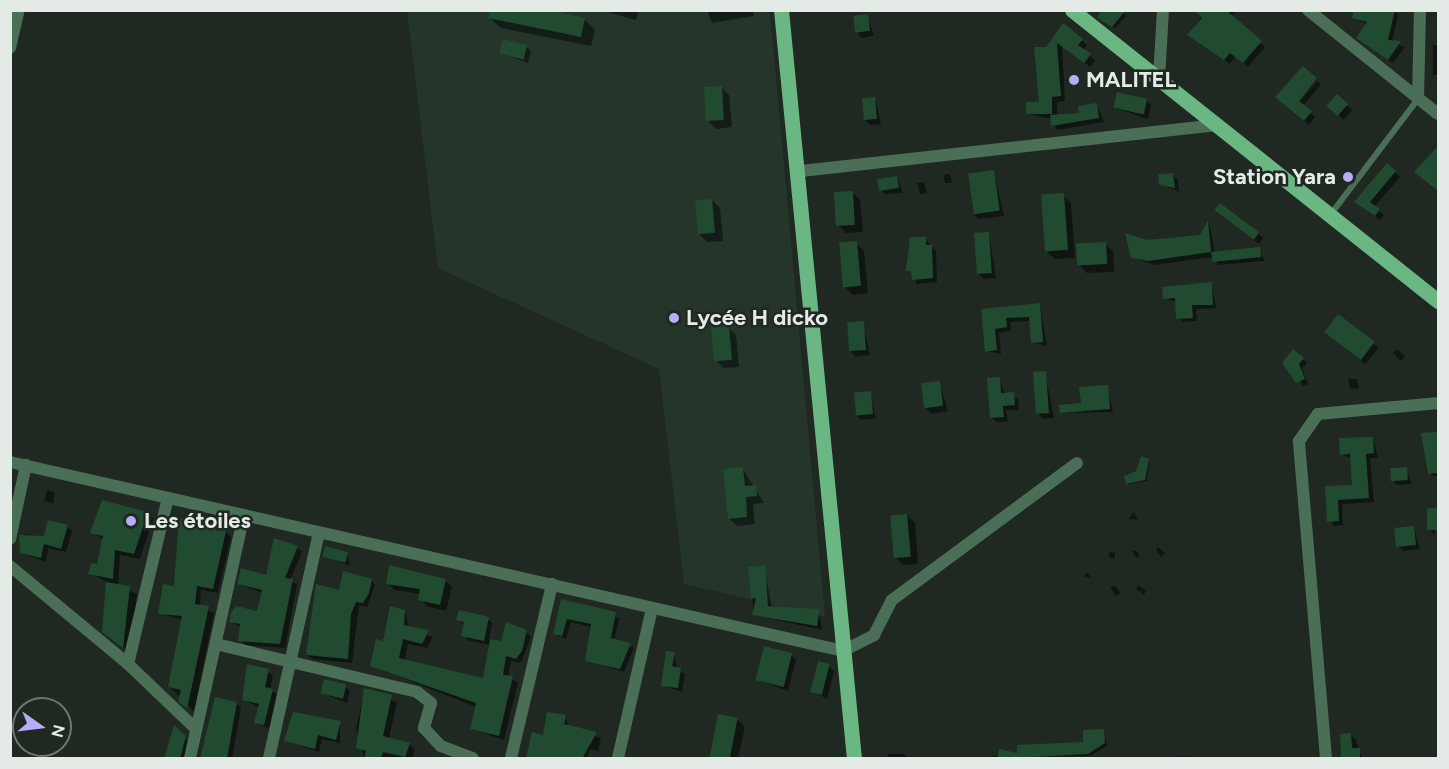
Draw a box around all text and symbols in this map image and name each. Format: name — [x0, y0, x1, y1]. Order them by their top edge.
place label: MALITEL — [1086, 67, 1176, 93]
marker: MALITEL — [1067, 73, 1081, 87]
place label: Station Yara — [1213, 164, 1336, 190]
marker: Station Yara — [1341, 170, 1355, 184]
place label: Lycée H dicko — [686, 305, 828, 331]
marker: Lycée H dicko — [667, 311, 681, 325]
place label: Les étoiles — [144, 508, 251, 534]
marker: Les étoiles — [122, 512, 140, 530]
north arrow — [12, 697, 72, 757]
text: N — [47, 723, 69, 739]

